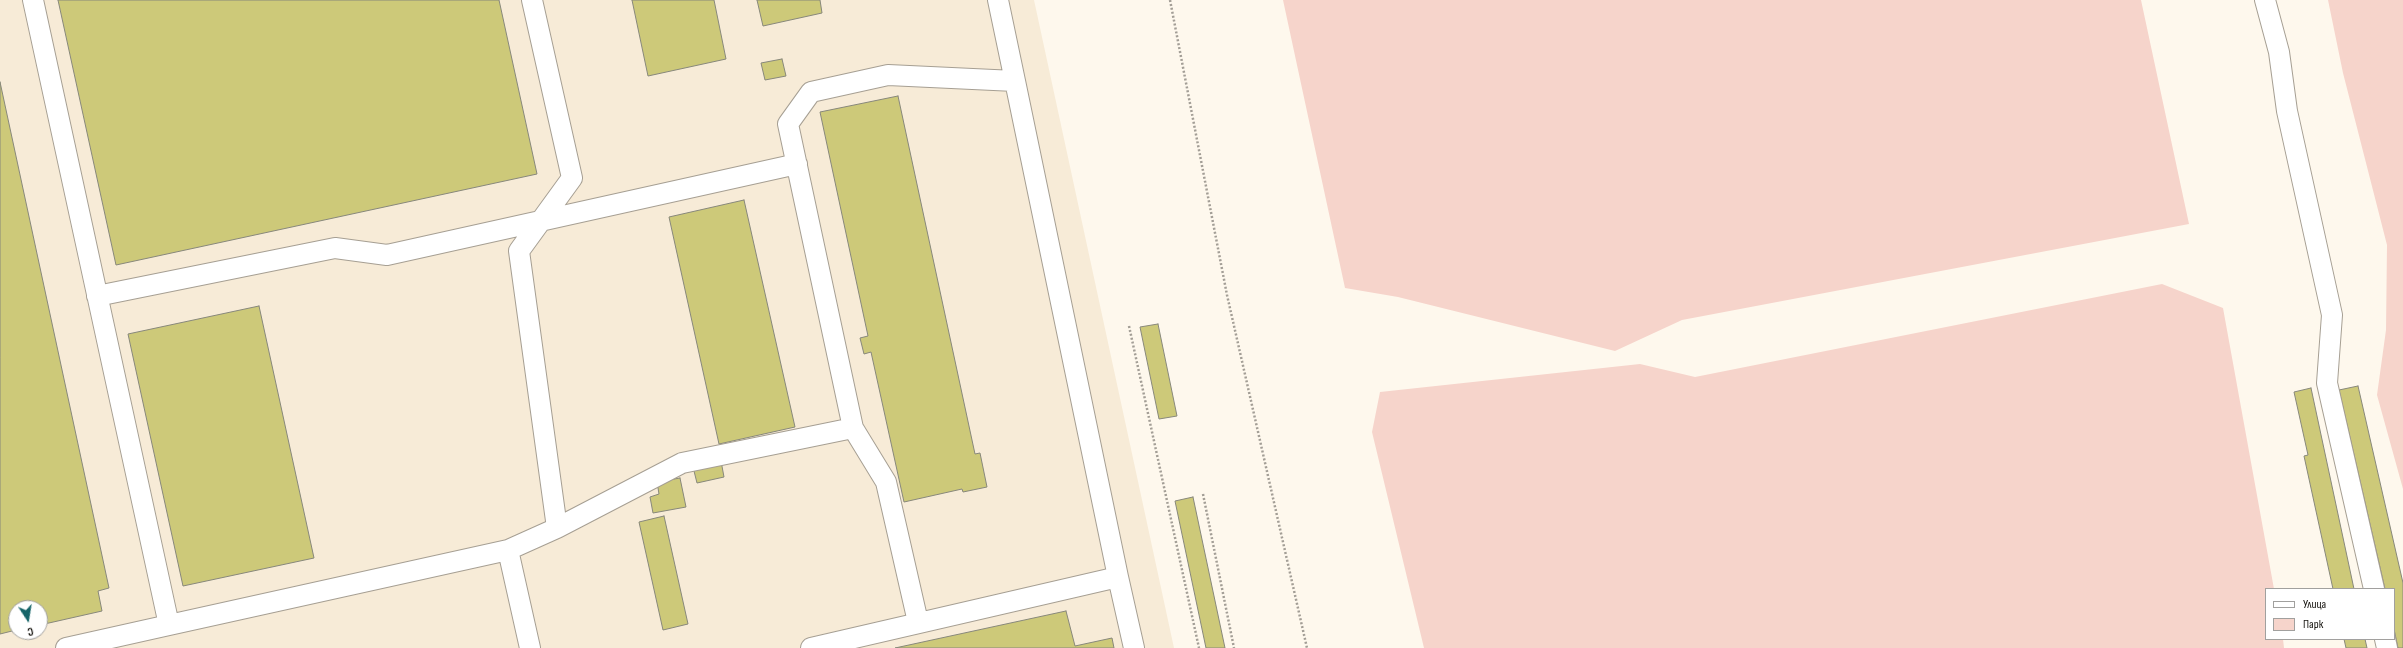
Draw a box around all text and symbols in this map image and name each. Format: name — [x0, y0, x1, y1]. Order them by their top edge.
legend — [2265, 588, 2395, 640]
text: Улица — [2303, 597, 2326, 612]
north arrow — [8, 600, 48, 640]
text: Парк — [2303, 617, 2323, 632]
text: С — [26, 624, 35, 638]

